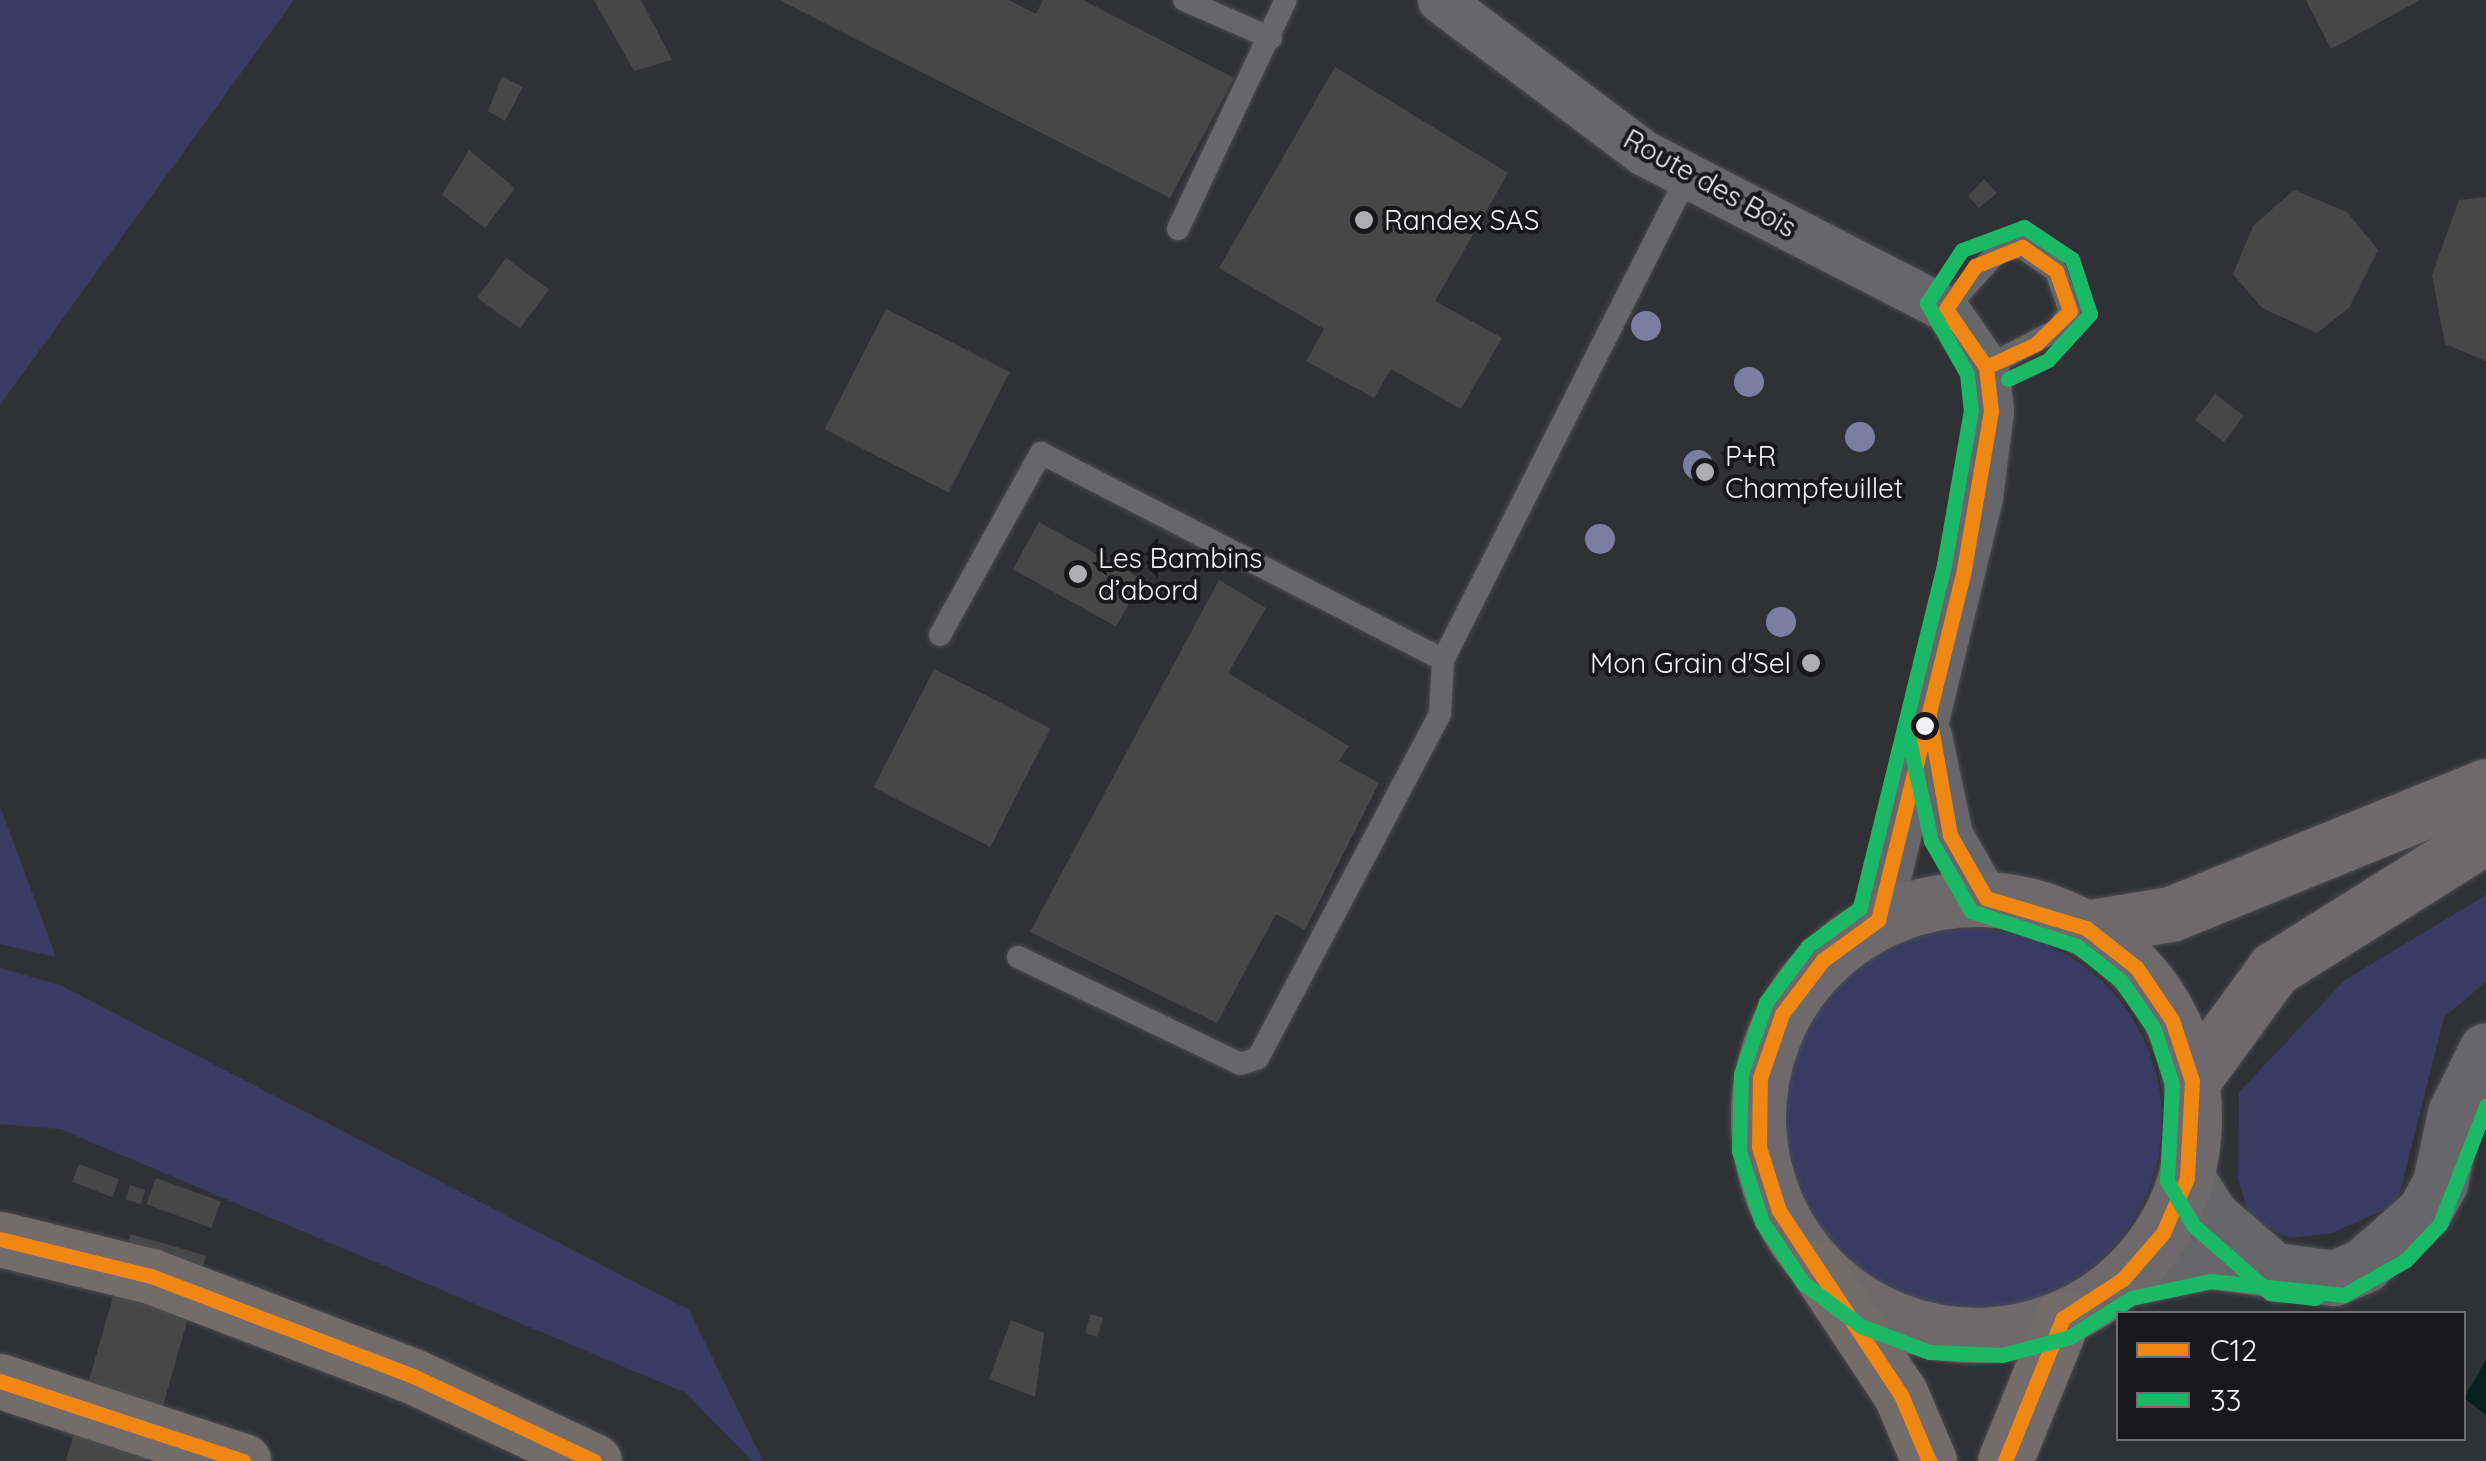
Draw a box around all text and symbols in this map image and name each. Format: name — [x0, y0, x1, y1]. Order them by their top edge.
street label: Route des Bois — [1618, 122, 1802, 244]
place label: Randex SAS — [1384, 203, 1539, 237]
marker: Randex SAS — [1353, 209, 1375, 231]
place label: P+R Champfeuillet — [1725, 439, 1903, 505]
marker: P+R Champfeuillet — [1694, 461, 1716, 483]
place label: Les Bambins d’abord — [1098, 541, 1262, 607]
marker: Les Bambins d’abord — [1067, 563, 1089, 585]
place label: Mon Grain d'Sel — [1590, 646, 1791, 680]
marker: Mon Grain d'Sel — [1800, 652, 1822, 674]
unlabelled marker — [1915, 716, 1935, 736]
legend — [2116, 1311, 2466, 1441]
text: C12 — [2210, 1331, 2257, 1369]
text: 33 — [2210, 1381, 2241, 1419]

